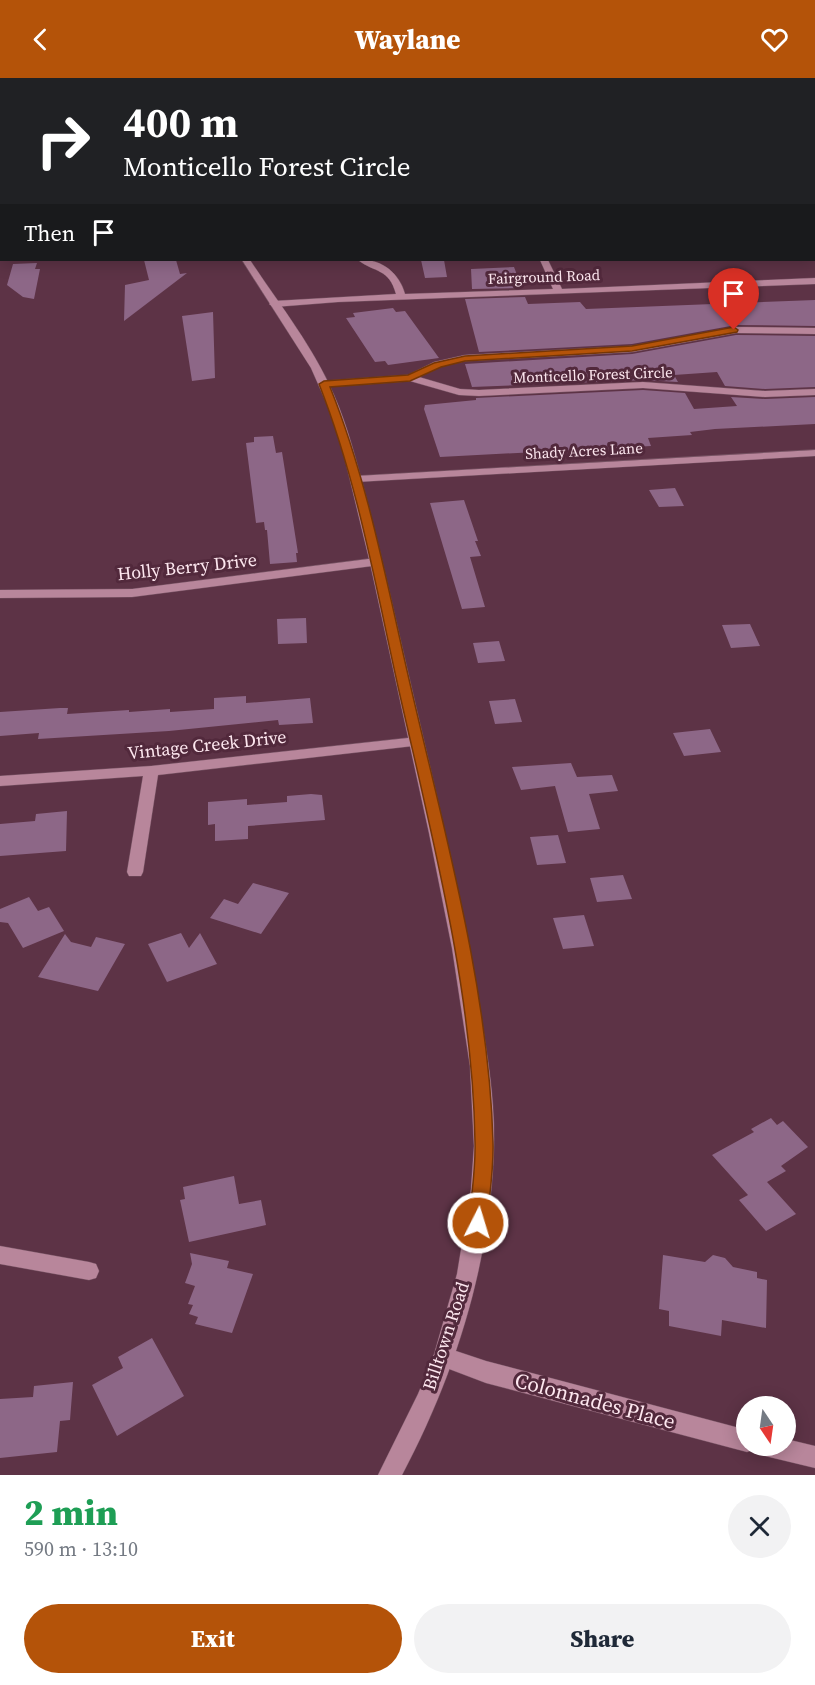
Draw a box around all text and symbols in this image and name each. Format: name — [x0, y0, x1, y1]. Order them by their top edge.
text: Waylane — [355, 21, 460, 58]
icon: back — [24, 23, 57, 56]
icon: heart — [758, 23, 791, 56]
text: 400 m — [123, 93, 238, 151]
icon: right — [24, 102, 102, 180]
text: Monticello Forest Circle — [123, 148, 411, 185]
icon: arrive — [87, 216, 120, 249]
text: Then — [24, 218, 75, 248]
street label: Fairground Road — [488, 264, 601, 289]
pin — [708, 268, 759, 330]
icon: arrive — [717, 277, 750, 310]
street label: Monticello Forest Circle — [513, 361, 674, 388]
street label: Shady Acres Lane — [525, 437, 644, 464]
street label: Holly Berry Drive — [116, 547, 258, 586]
street label: Vintage Creek Drive — [126, 724, 288, 765]
position arrow — [446, 1191, 510, 1255]
street label: Billtown Road — [416, 1278, 475, 1393]
street label: Colonnades Place — [512, 1365, 679, 1436]
north arrow — [736, 1396, 796, 1456]
map controls — [736, 1396, 796, 1456]
text: 2 min — [24, 1488, 118, 1537]
button: close — [728, 1495, 791, 1558]
text: 590 m · 13:10 — [24, 1535, 138, 1563]
button: Exit — [24, 1604, 402, 1673]
button: Share — [414, 1604, 791, 1673]

